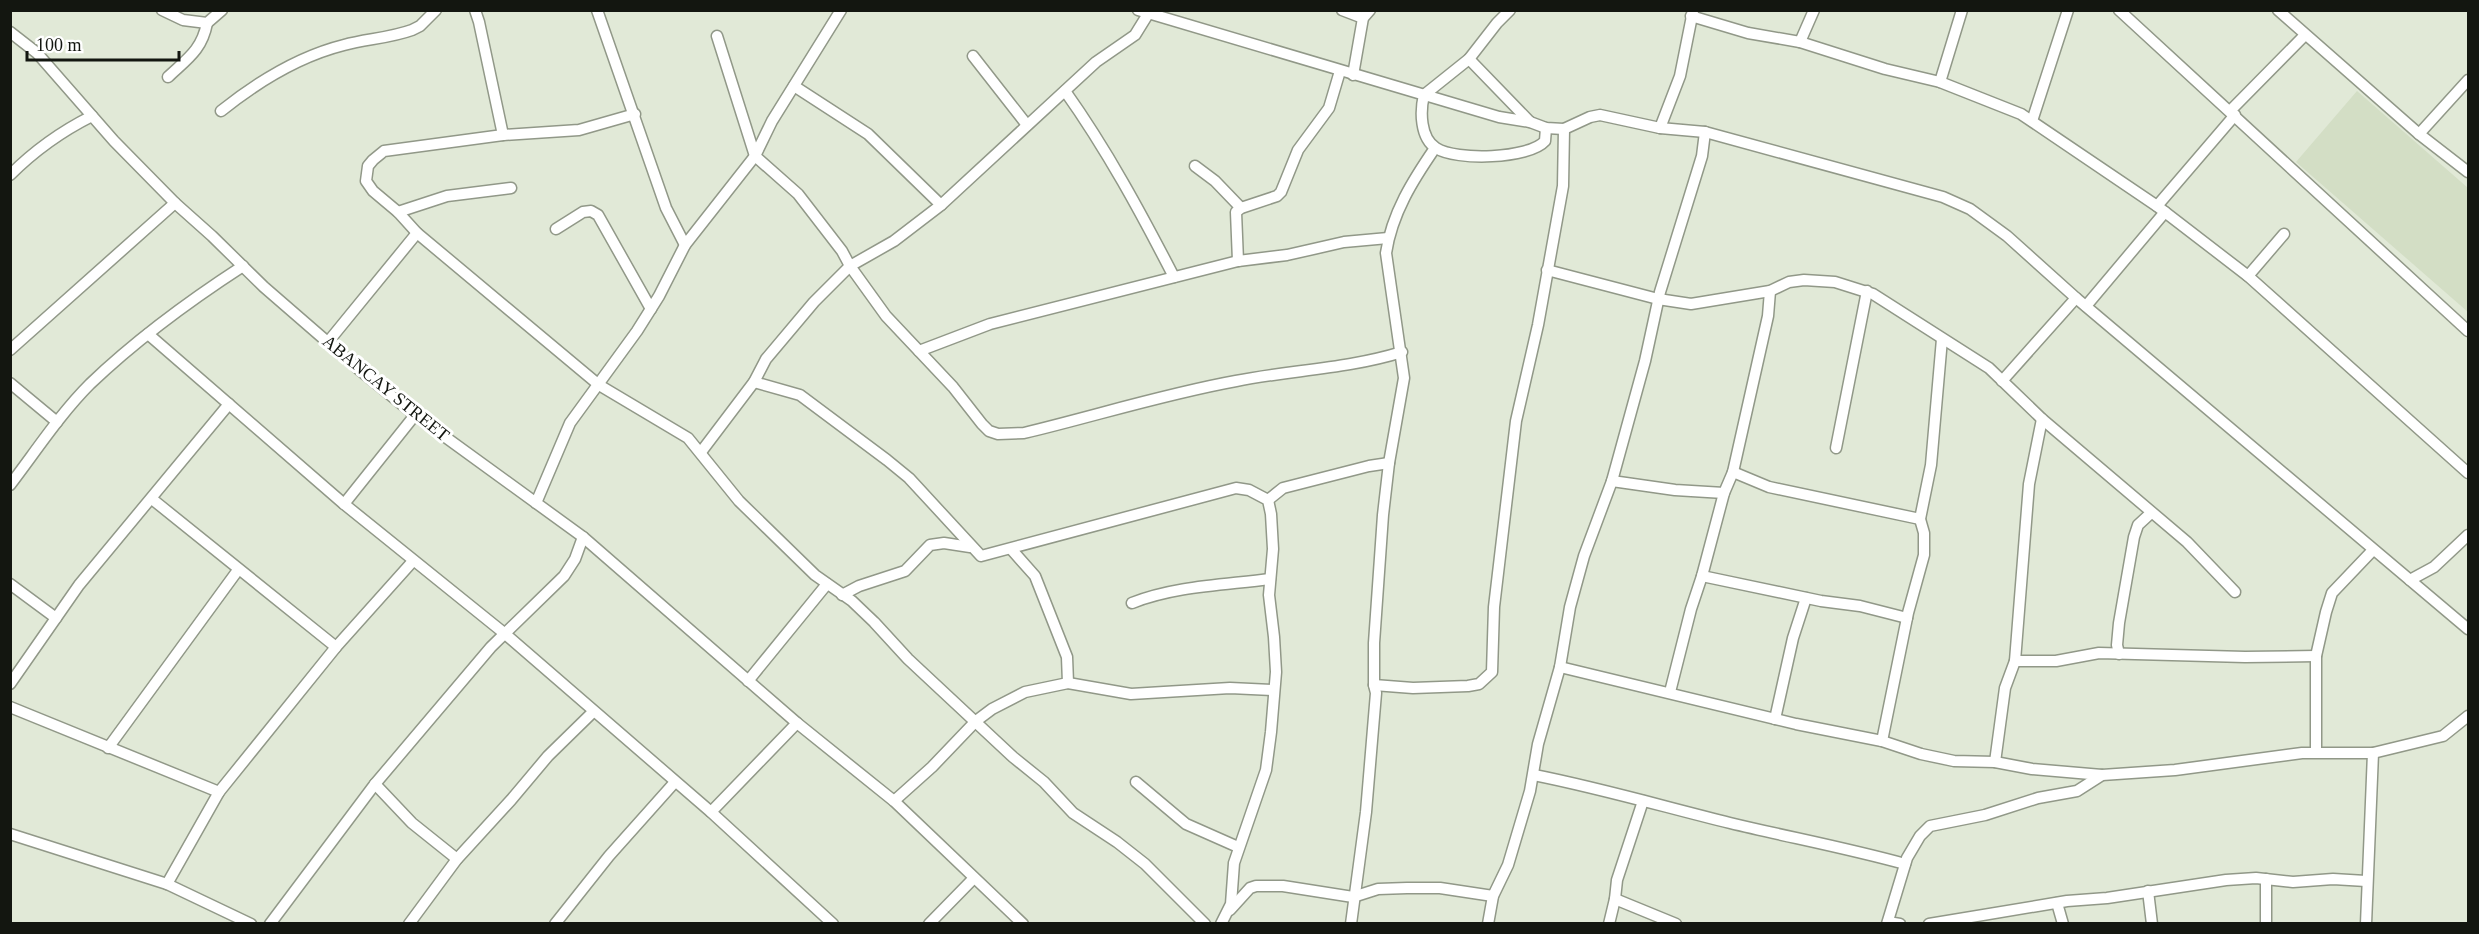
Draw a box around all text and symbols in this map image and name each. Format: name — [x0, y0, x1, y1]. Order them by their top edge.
scale bar — [27, 24, 178, 62]
text: 100 m — [36, 35, 82, 55]
street label: ABANCAY STREET — [319, 331, 453, 445]

